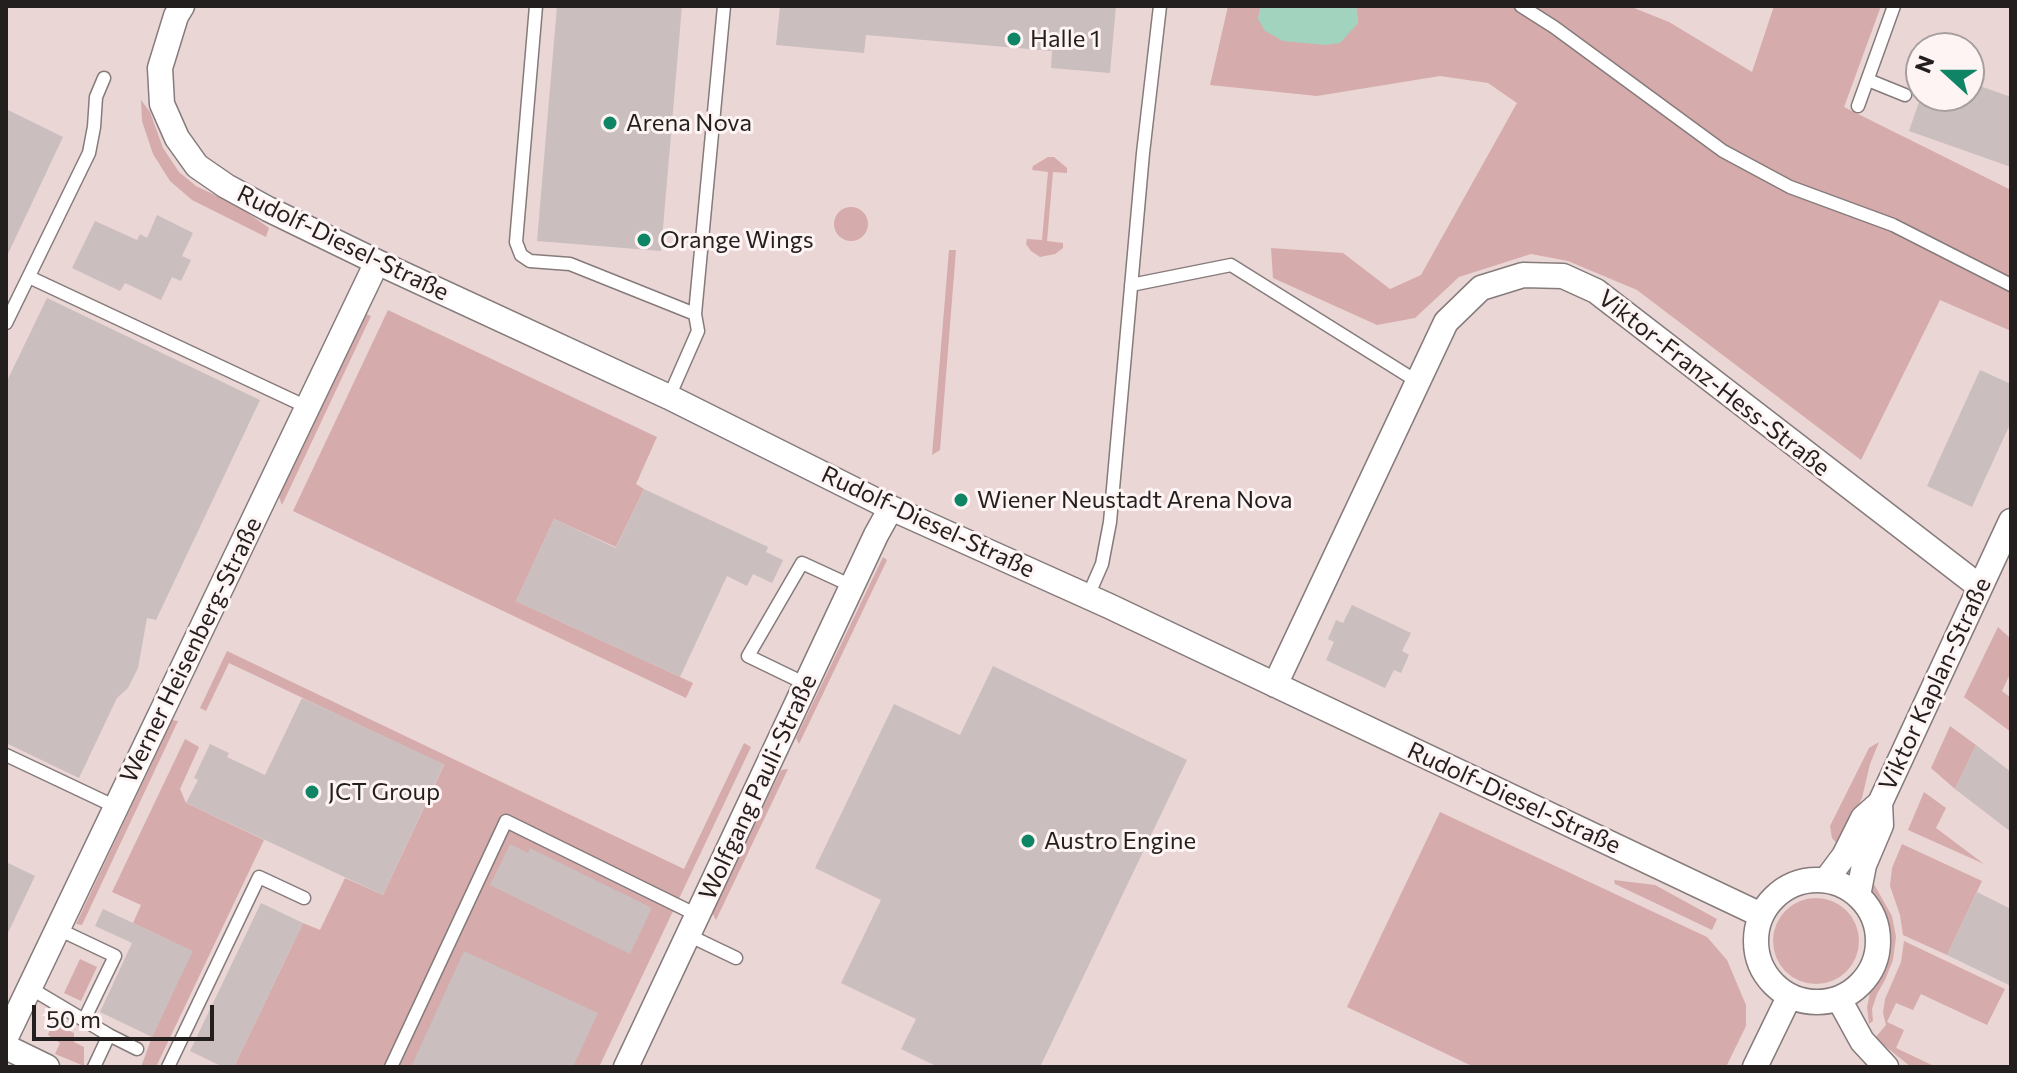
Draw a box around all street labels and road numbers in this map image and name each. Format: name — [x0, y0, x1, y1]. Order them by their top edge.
street label: Rudolf-Diesel-Straße — [232, 179, 454, 307]
street label: Viktor-Franz-Hess-Straße — [1592, 284, 1836, 482]
street label: Rudolf-Diesel-Straße — [817, 460, 1039, 584]
street label: Werner Heisenberg-Straße — [114, 513, 268, 787]
street label: Viktor Kaplan-Straße — [1873, 573, 1997, 795]
street label: Wolfgang Pauli-Straße — [693, 670, 823, 904]
street label: Rudolf-Diesel-Straße — [1403, 736, 1625, 860]

